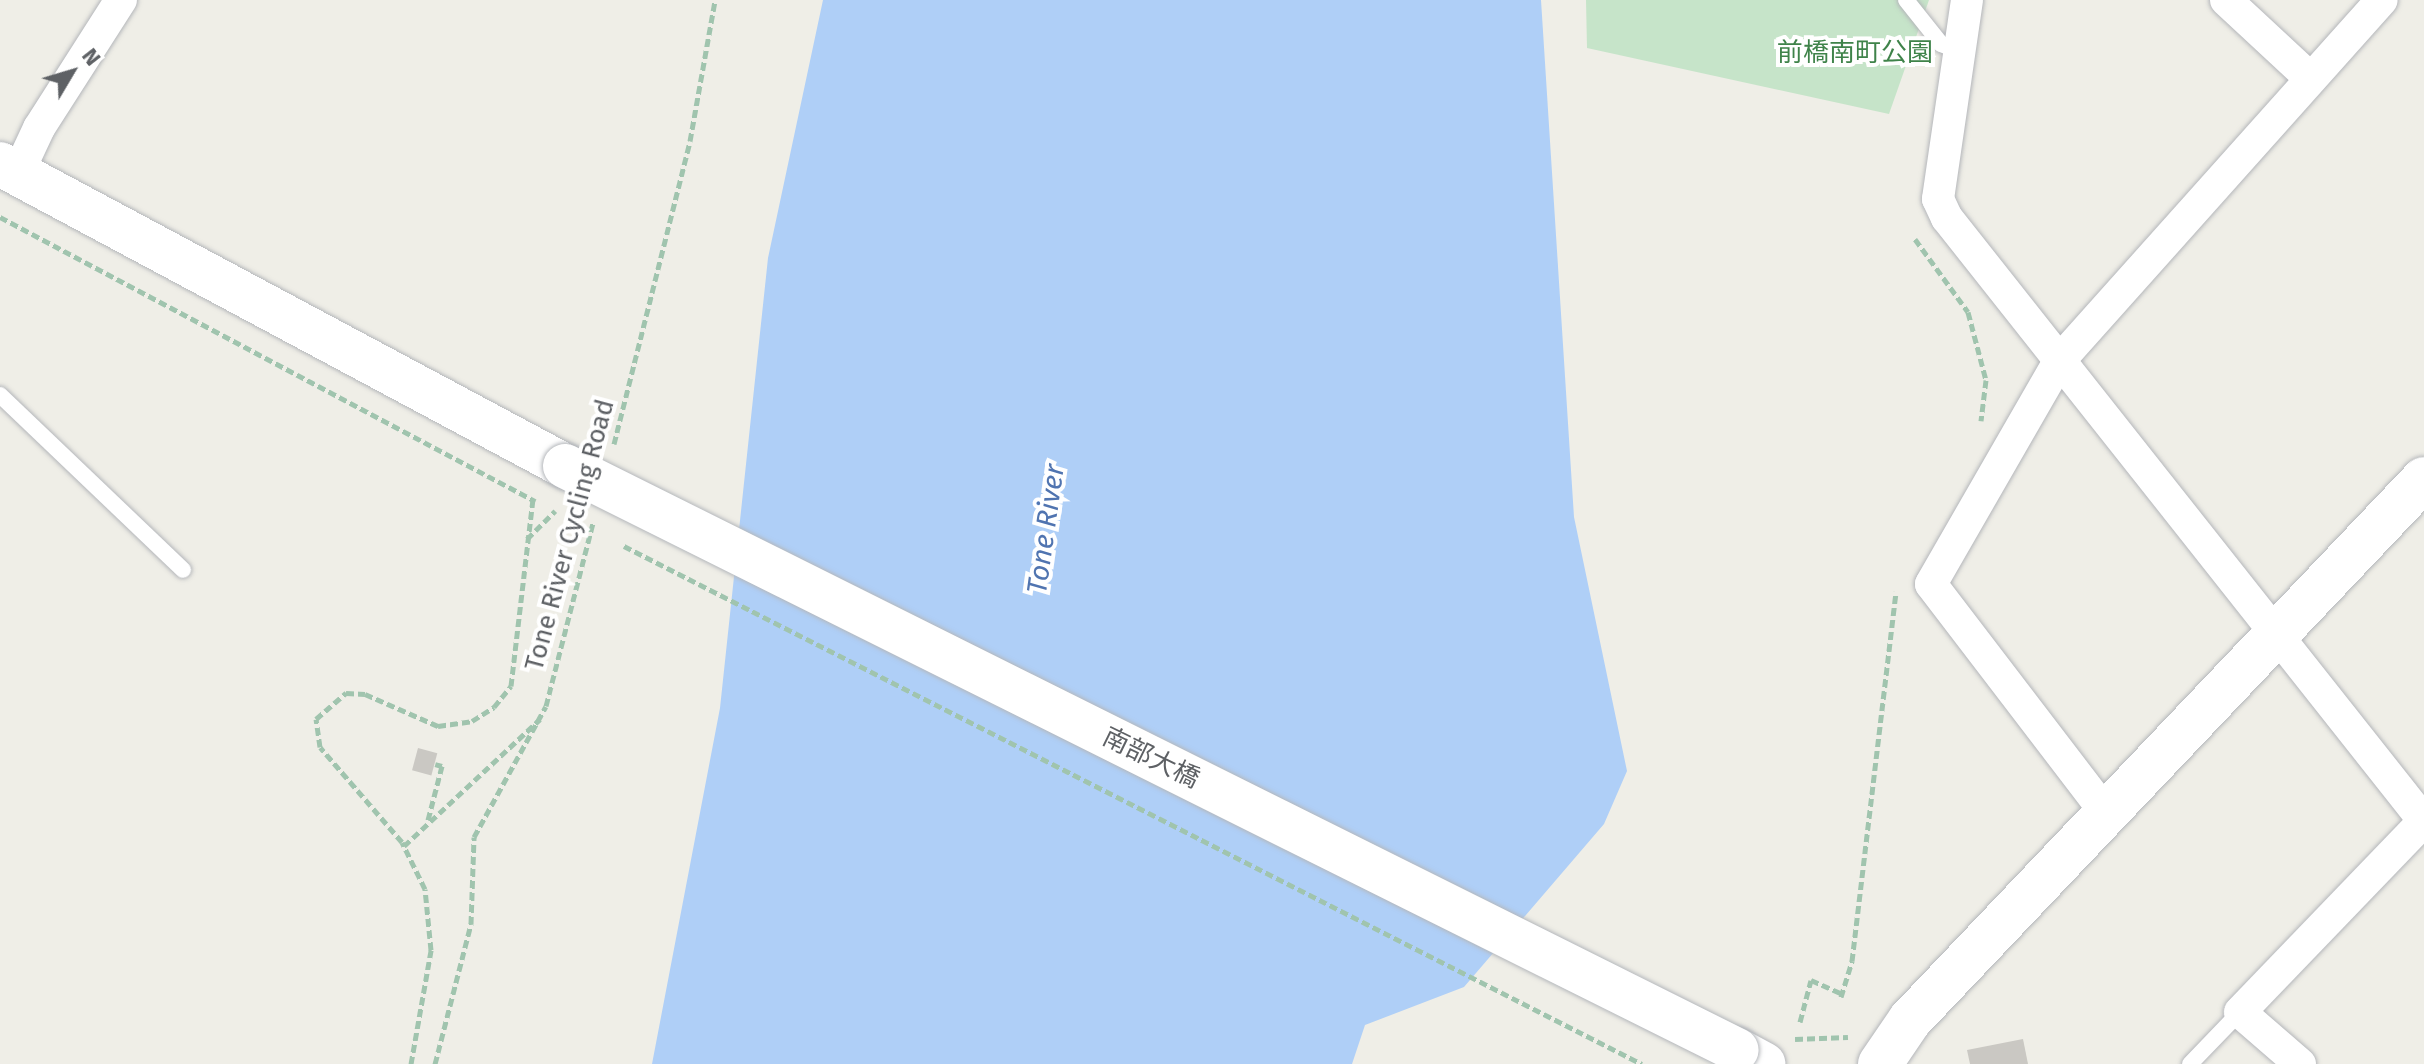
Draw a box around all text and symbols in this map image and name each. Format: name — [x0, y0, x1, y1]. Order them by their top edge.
north arrow — [32, 32, 112, 112]
park label: 前橋南町公園 — [1777, 37, 1933, 69]
text: N — [76, 43, 106, 71]
street label: Tone River Cycling Road — [519, 396, 621, 674]
water label: Tone River — [1020, 462, 1072, 596]
street label: 南部大橋 — [1097, 721, 1205, 795]

